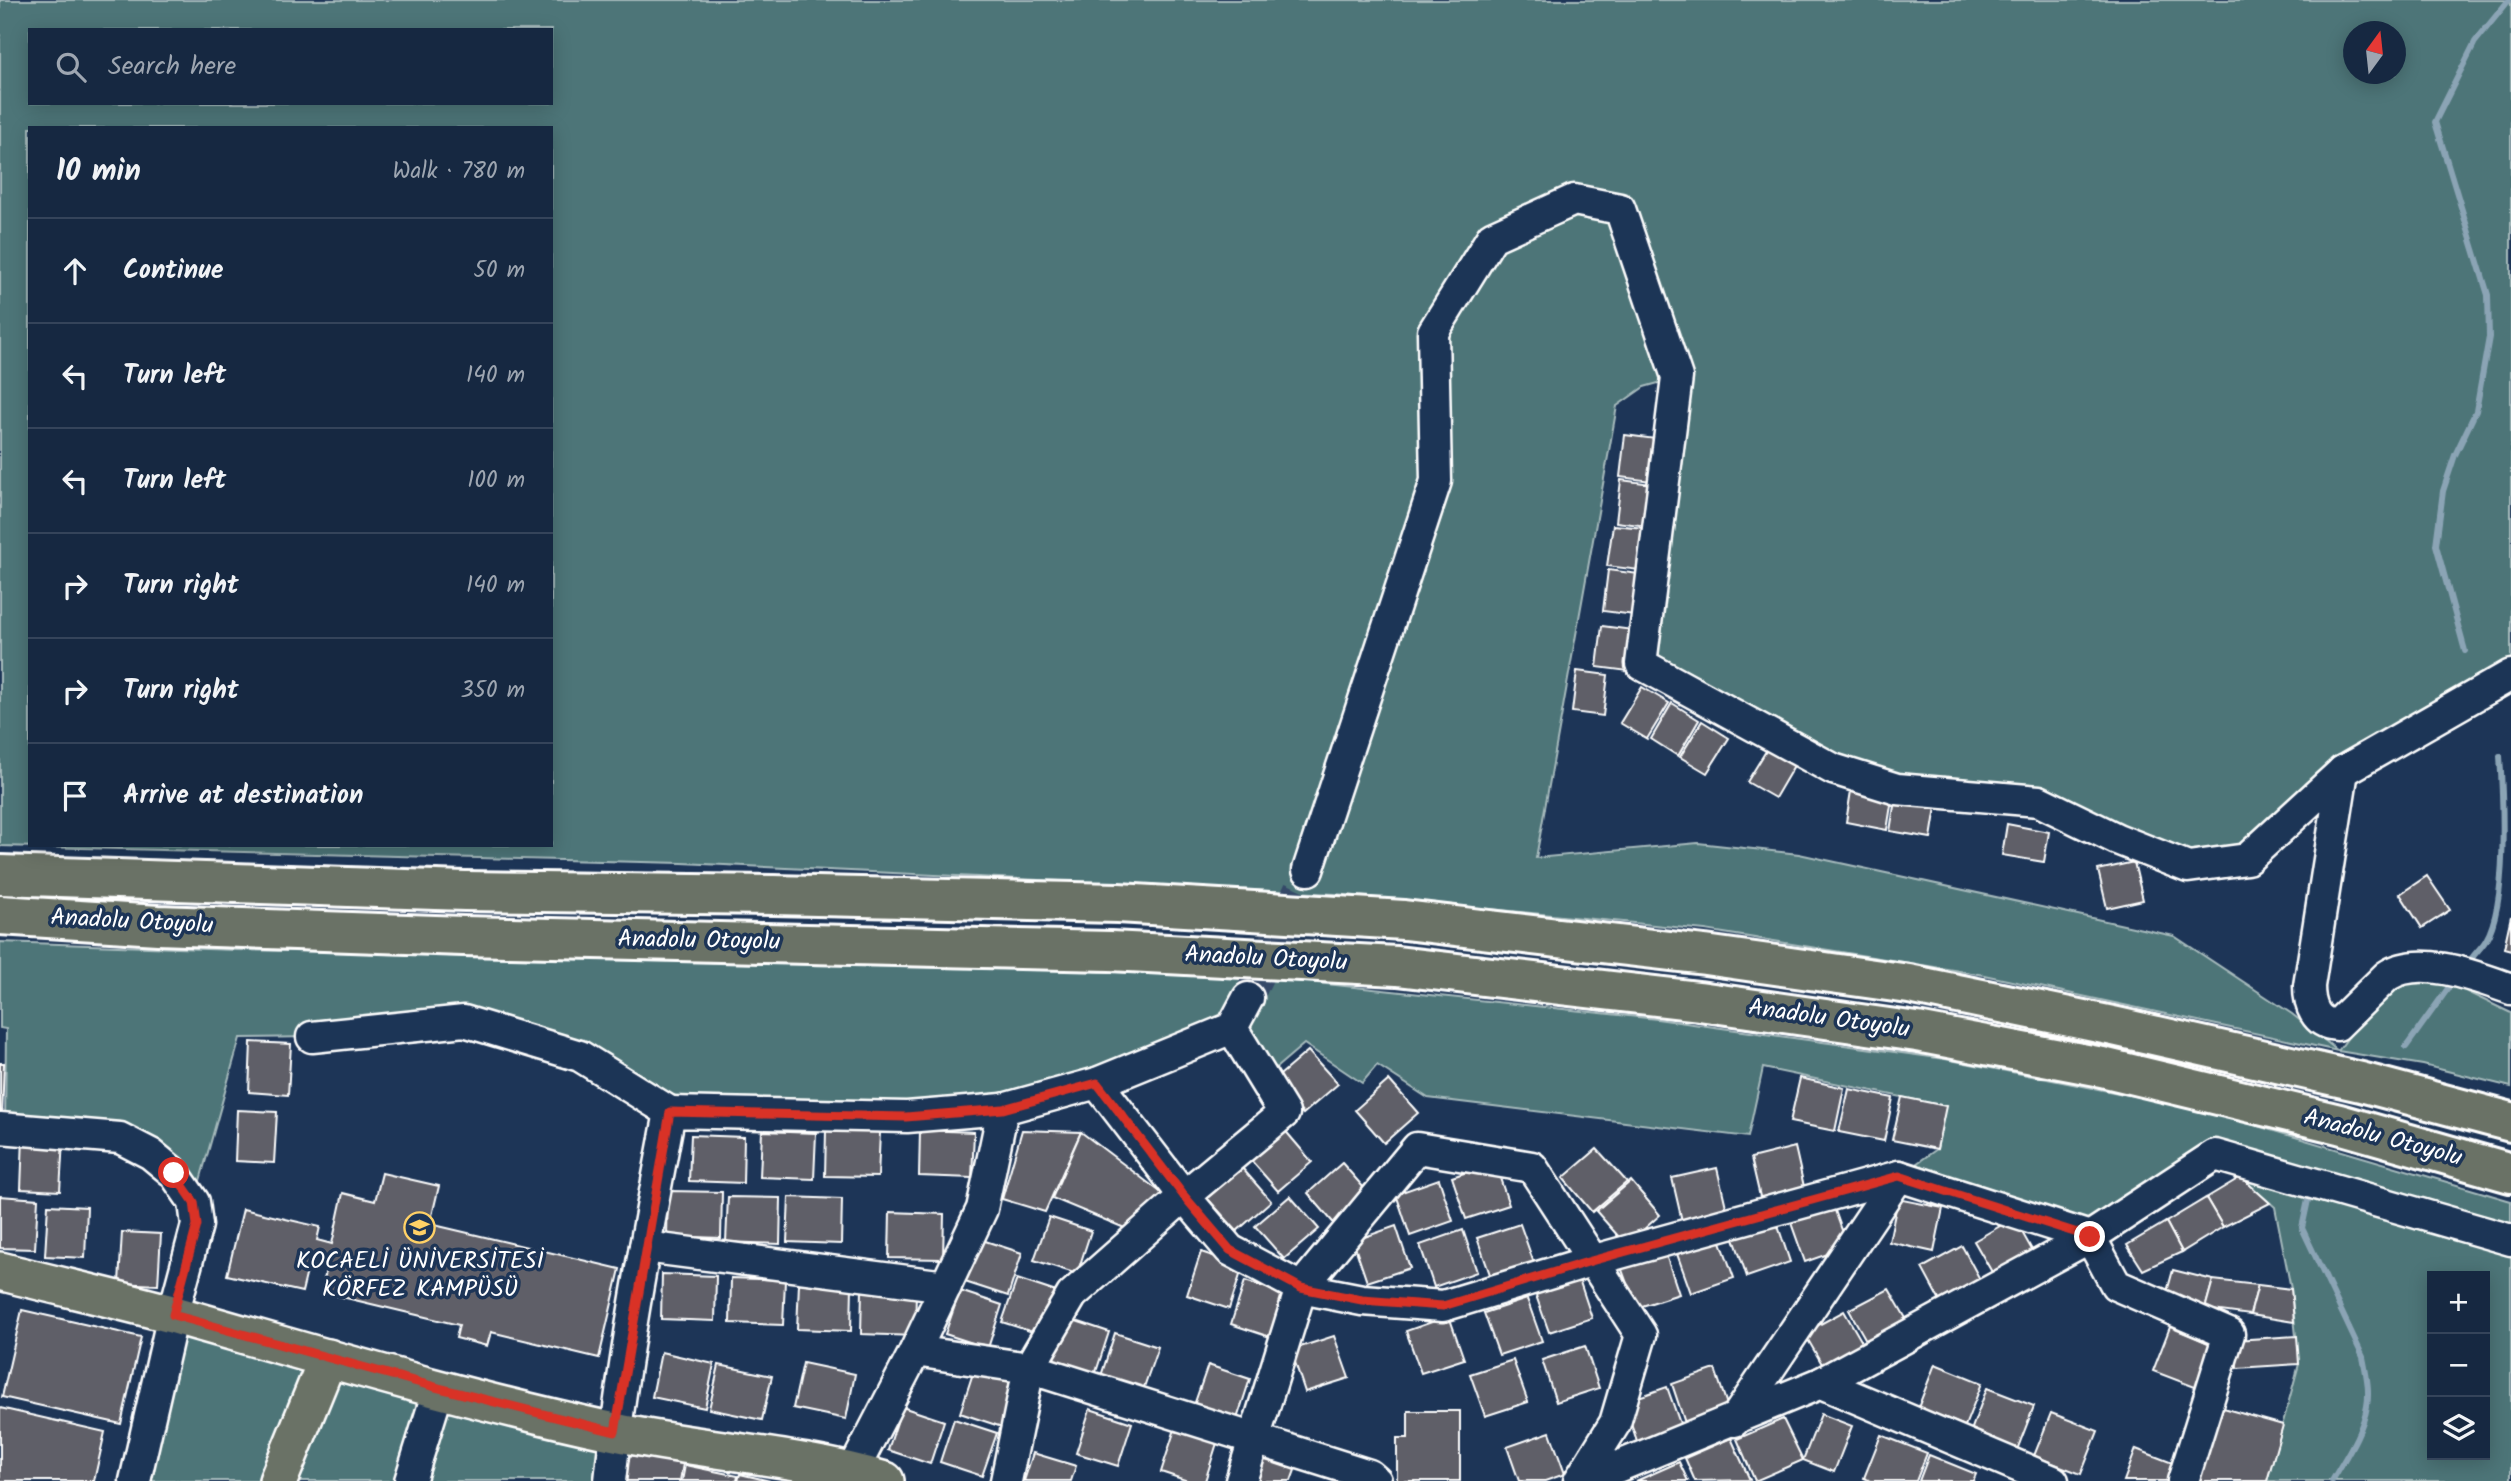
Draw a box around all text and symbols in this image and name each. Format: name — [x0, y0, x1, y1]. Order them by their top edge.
north arrow — [2343, 21, 2406, 84]
search box — [28, 28, 553, 105]
text: Search here — [108, 46, 236, 88]
icon: search — [52, 48, 90, 86]
text: 10 min — [56, 148, 141, 196]
text: Walk · 780 m — [392, 154, 525, 190]
text: Continue — [123, 250, 224, 292]
icon: ahead — [56, 252, 94, 290]
text: 50 m — [474, 253, 525, 289]
text: Turn left — [123, 355, 226, 397]
icon: left — [56, 357, 94, 395]
text: 140 m — [466, 358, 525, 394]
text: Turn left — [123, 460, 226, 502]
icon: left — [56, 462, 94, 500]
text: 100 m — [467, 463, 525, 499]
text: Turn right — [123, 565, 239, 607]
icon: right — [56, 567, 94, 605]
text: 140 m — [466, 568, 525, 604]
text: Turn right — [123, 670, 239, 712]
icon: right — [56, 672, 94, 710]
text: 350 m — [460, 673, 525, 709]
text: Arrive at destination — [123, 775, 363, 817]
icon: arrive — [56, 777, 94, 815]
street label: Anadolu Otoyolu — [50, 898, 215, 946]
street label: Anadolu Otoyolu — [617, 920, 781, 962]
street label: Anadolu Otoyolu — [1184, 935, 1349, 983]
street label: Anadolu Otoyolu — [1746, 988, 1913, 1050]
street label: Anadolu Otoyolu — [2299, 1098, 2467, 1178]
route start — [158, 1157, 189, 1188]
school or university icon: KOCAELİ ÜNİVERSİTESİ KÖRFEZ KAMPÜSÜ — [403, 1210, 437, 1244]
route end — [2074, 1221, 2105, 1252]
place label: KOCAELİ ÜNİVERSİTESİ KÖRFEZ KAMPÜSÜ — [296, 1242, 545, 1309]
map controls — [2427, 1271, 2490, 1460]
button: + — [2427, 1271, 2490, 1334]
button: − — [2427, 1334, 2490, 1397]
button: layers — [2427, 1397, 2490, 1460]

